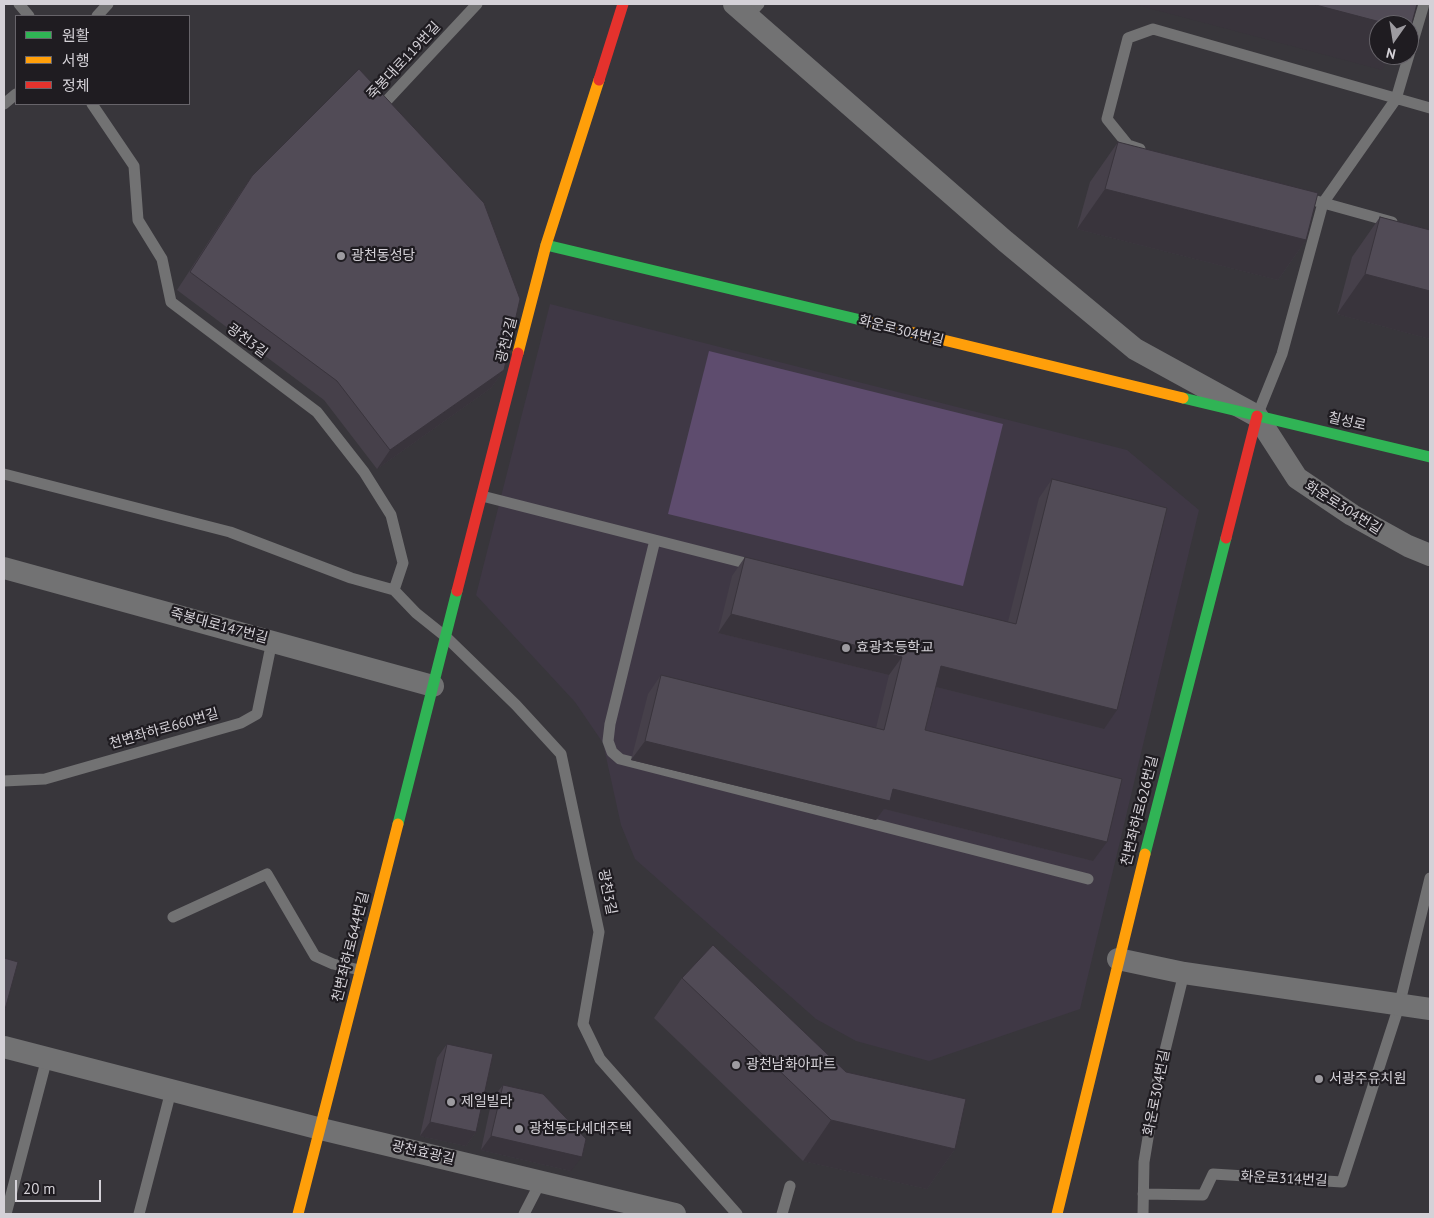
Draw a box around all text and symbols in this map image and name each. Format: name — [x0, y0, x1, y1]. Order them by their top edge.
legend — [15, 15, 190, 105]
north arrow — [1369, 15, 1419, 65]
street label: 죽봉대로119번길 — [364, 19, 444, 103]
text: 원활 — [62, 26, 90, 45]
text: N — [1384, 44, 1397, 63]
text: 서행 — [62, 51, 90, 70]
text: 정체 — [62, 76, 90, 95]
place label: 광천동성당 — [351, 248, 415, 264]
marker: 광천동성당 — [335, 250, 347, 262]
street label: 화운로304번길 — [857, 312, 945, 350]
street label: 광천2길 — [493, 316, 521, 364]
street label: 광천3길 — [223, 320, 271, 362]
street label: 칠성로 — [1326, 409, 1368, 435]
street label: 화운로304번길 — [1302, 478, 1384, 538]
street label: 죽봉대로147번길 — [168, 605, 270, 647]
place label: 효광초등학교 — [856, 640, 933, 656]
marker: 효광초등학교 — [840, 642, 852, 654]
street label: 천변좌하로660번길 — [107, 705, 221, 753]
street label: 천변좌하로626번길 — [1118, 754, 1162, 868]
street label: 광천3길 — [594, 868, 620, 916]
street label: 천변좌하로644번길 — [329, 890, 373, 1004]
street label: 화운로304번길 — [1140, 1049, 1174, 1137]
place label: 광천남화아파트 — [746, 1057, 836, 1073]
marker: 광천남화아파트 — [730, 1059, 742, 1071]
place label: 서광주유치원 — [1329, 1071, 1406, 1087]
marker: 서광주유치원 — [1313, 1073, 1325, 1085]
place label: 제일빌라 — [461, 1094, 513, 1110]
marker: 제일빌라 — [445, 1096, 457, 1108]
place label: 광천동다세대주택 — [529, 1121, 632, 1137]
marker: 광천동다세대주택 — [513, 1123, 525, 1135]
street label: 광천효광길 — [390, 1138, 456, 1168]
street label: 화운로314번길 — [1240, 1168, 1328, 1190]
scale bar — [18, 1170, 104, 1202]
text: 20 m — [23, 1179, 56, 1198]

